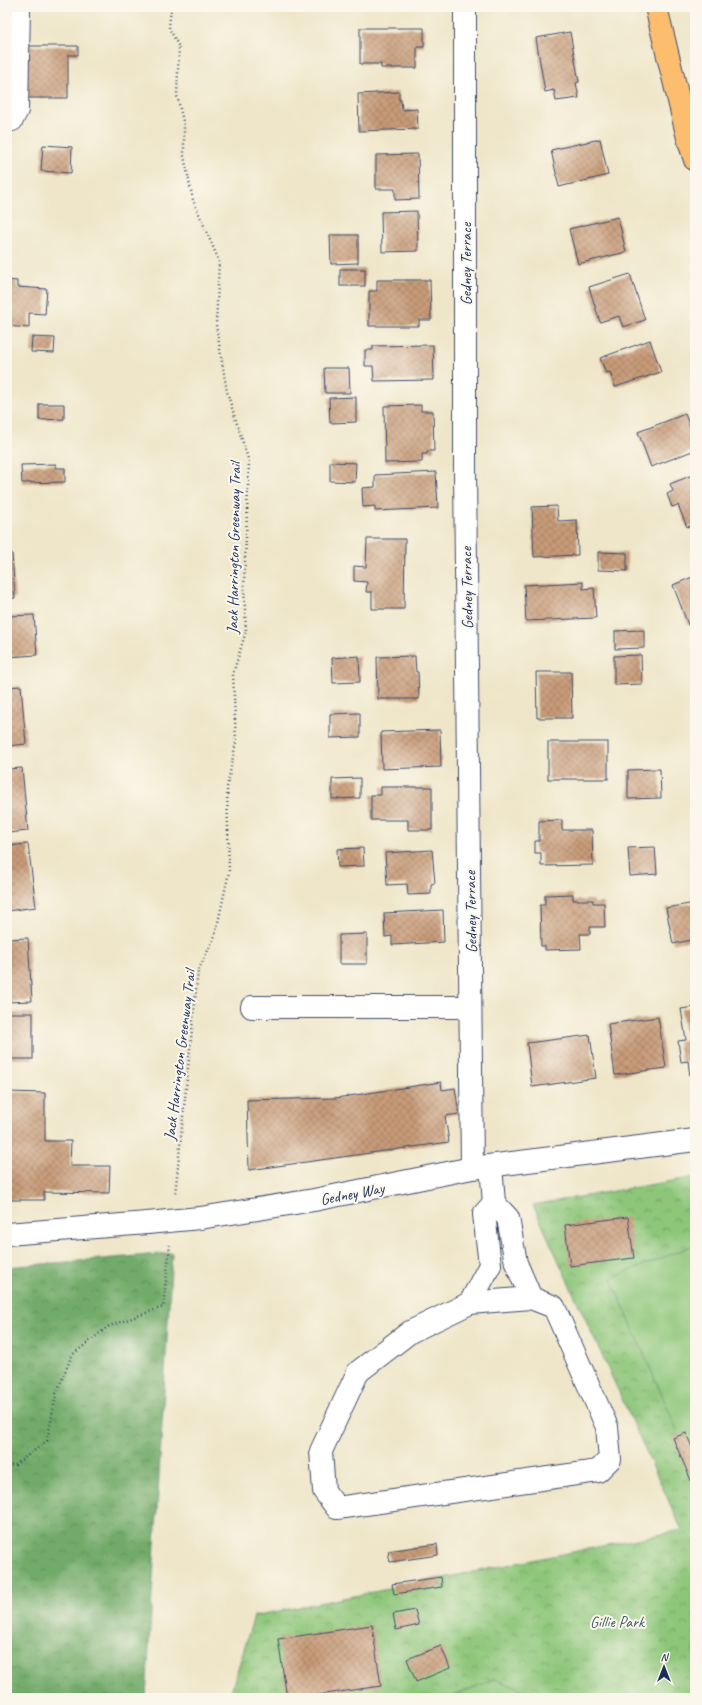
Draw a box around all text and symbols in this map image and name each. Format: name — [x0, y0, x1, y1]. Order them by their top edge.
street label: Gedney Terrace — [456, 221, 476, 305]
street label: Jack Harrington Greenway Trail — [222, 459, 246, 635]
street label: Gedney Terrace — [456, 545, 478, 629]
street label: Gedney Terrace — [460, 869, 482, 953]
street label: Jack Harrington Greenway Trail — [159, 965, 201, 1143]
street label: Gedney Way — [319, 1178, 387, 1210]
park label: Gillie Park — [590, 1612, 645, 1632]
north arrow — [644, 1647, 684, 1687]
text: N — [661, 1650, 670, 1664]

